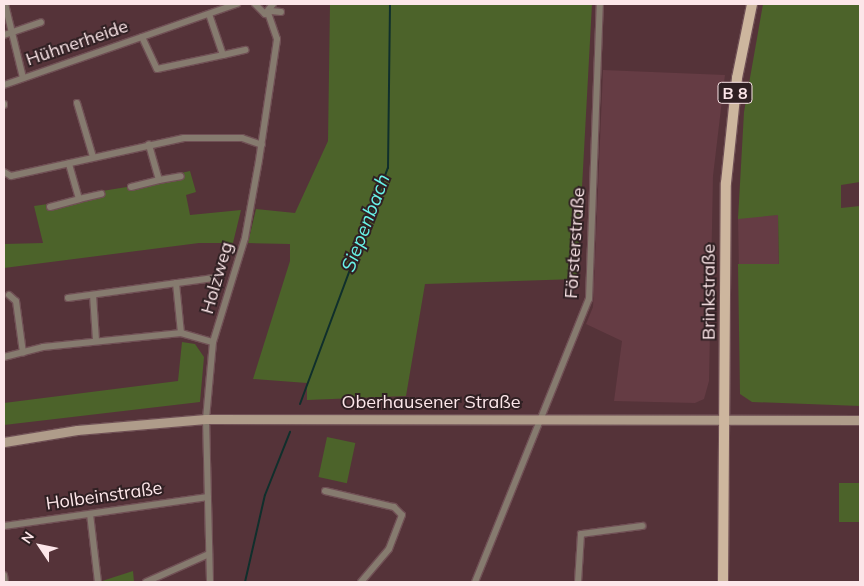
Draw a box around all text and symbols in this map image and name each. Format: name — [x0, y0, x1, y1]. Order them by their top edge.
street label: Hühnerheide — [23, 15, 131, 71]
road number: B 8 — [716, 80, 754, 106]
water label: Siepenbach — [337, 171, 395, 275]
street label: Försterstraße — [560, 187, 590, 299]
street label: Holzweg — [196, 240, 238, 316]
street label: Brinkstraße — [698, 244, 720, 340]
street label: Oberhausener Straße — [342, 391, 520, 413]
street label: Holbeinstraße — [44, 477, 164, 515]
north arrow — [15, 521, 65, 571]
text: N — [17, 528, 38, 547]

